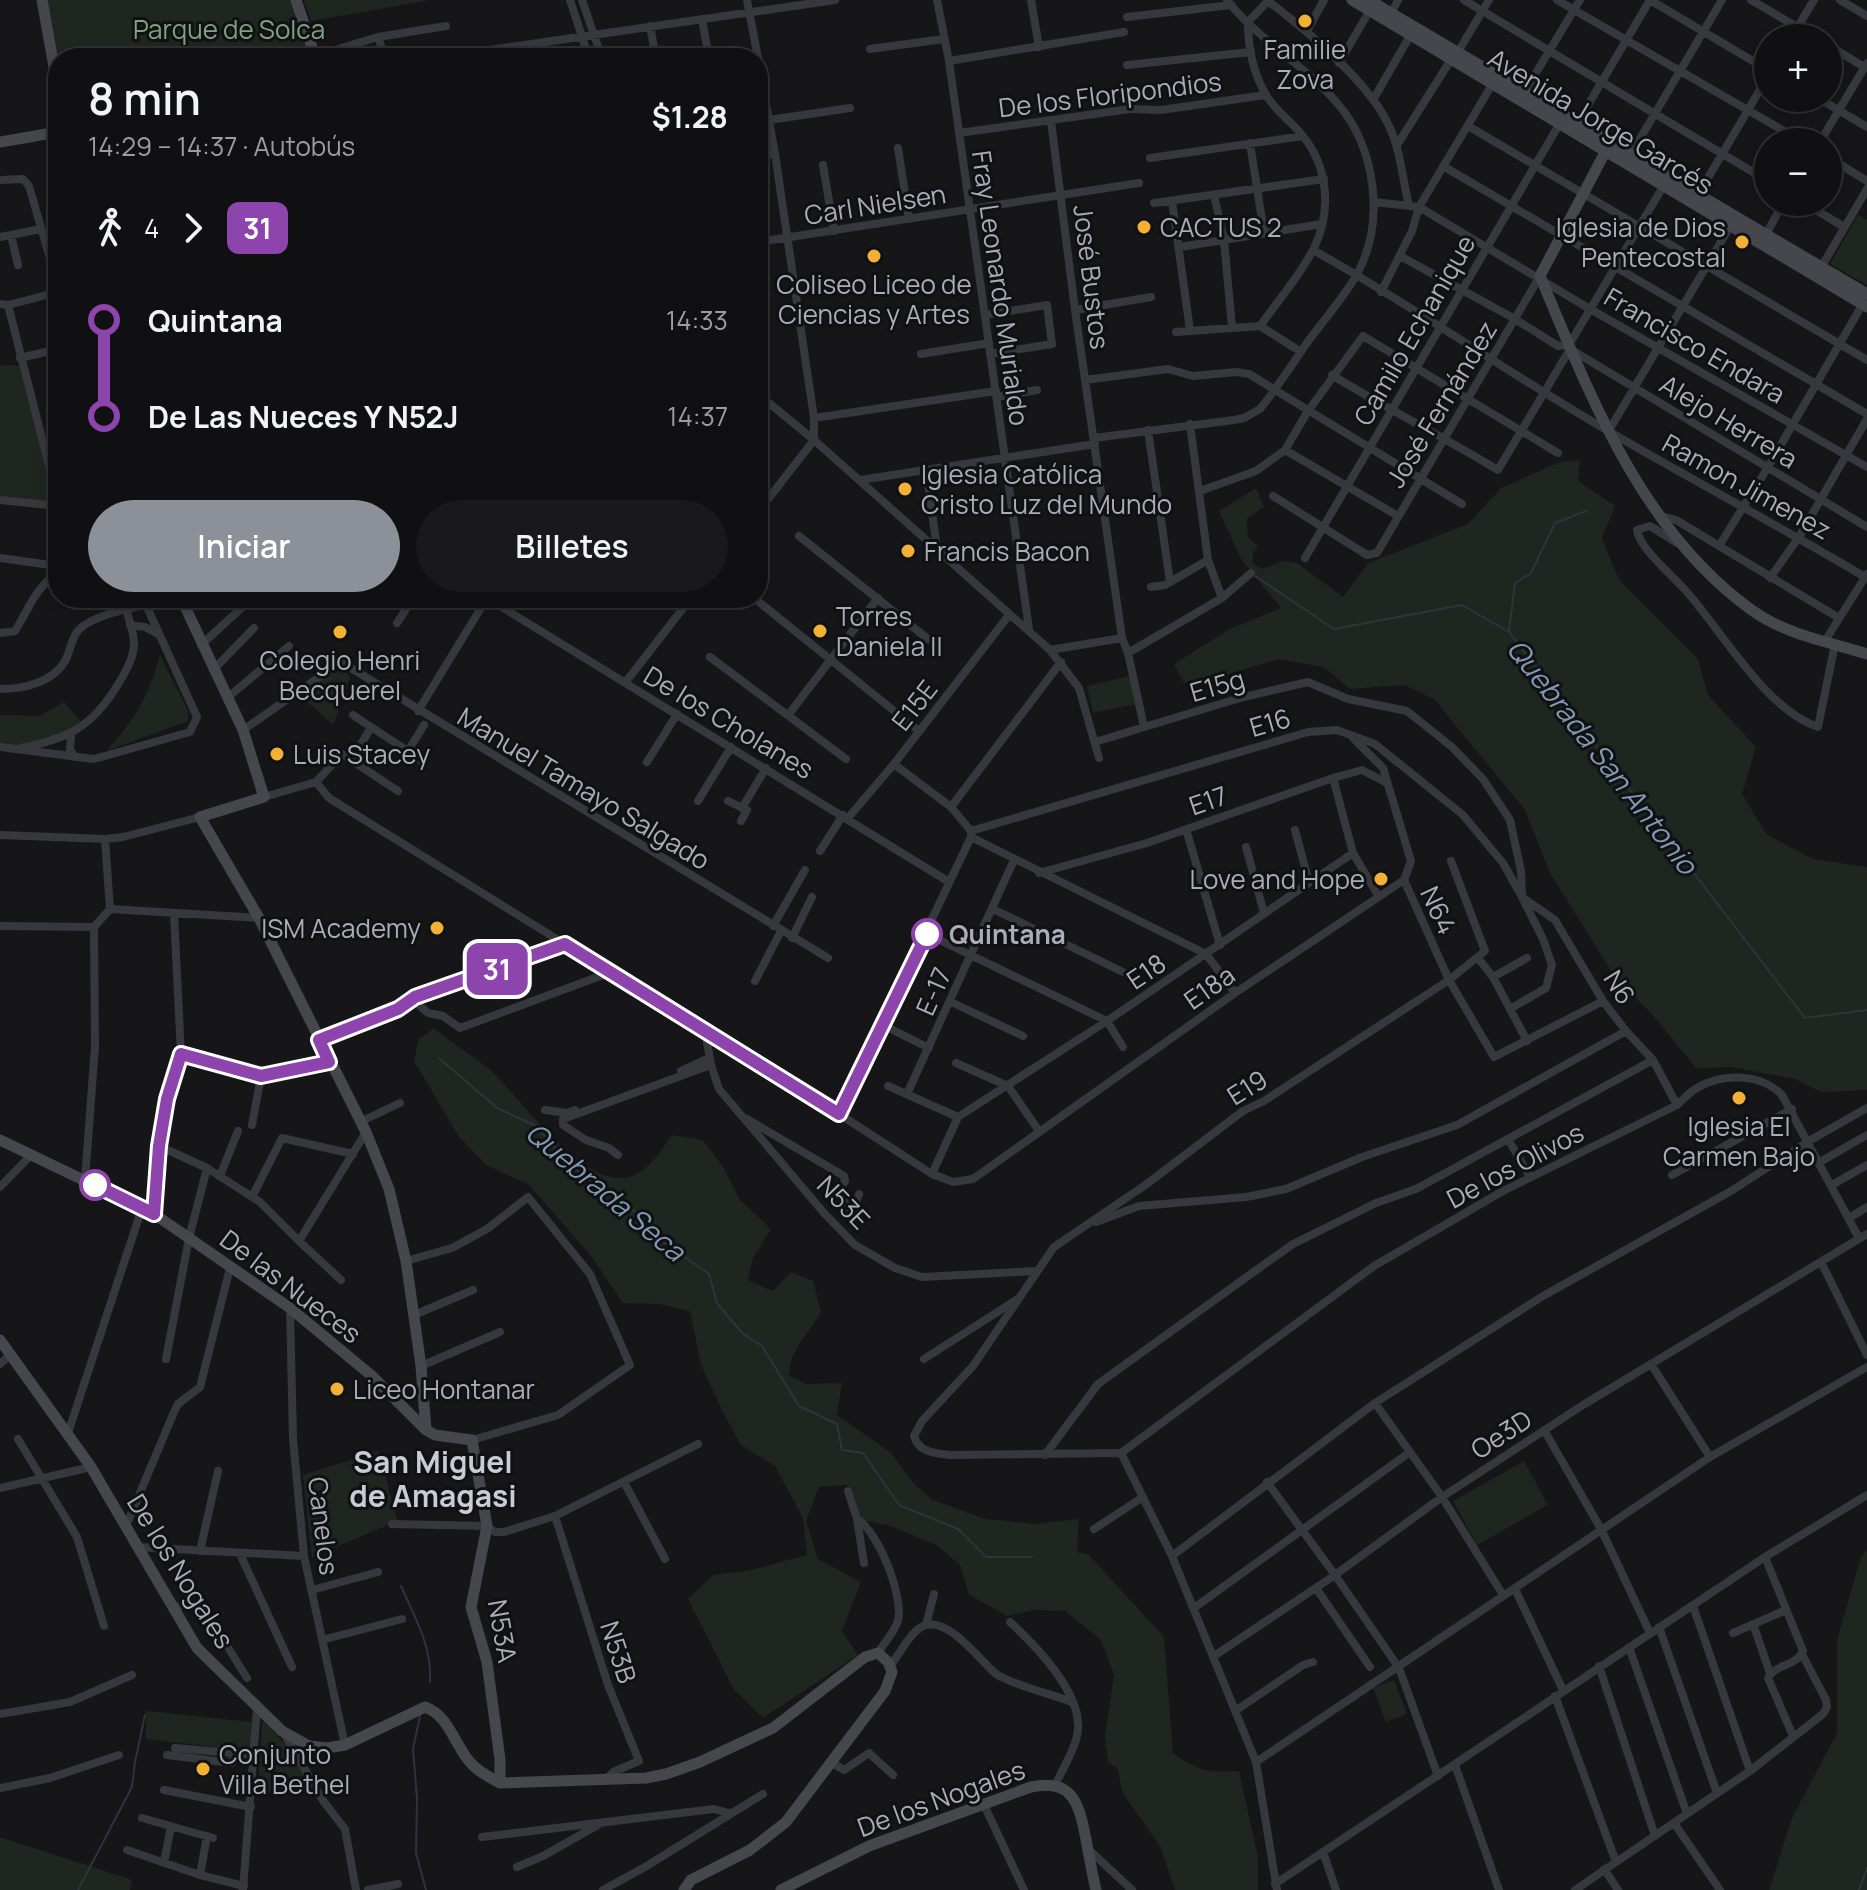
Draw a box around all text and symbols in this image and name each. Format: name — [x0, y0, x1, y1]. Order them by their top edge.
park label: Parque de Solca — [133, 11, 325, 47]
marker: Familie Zova — [1296, 12, 1314, 30]
map controls — [1754, 24, 1842, 216]
button: + — [1754, 24, 1842, 112]
place label: Familie Zova — [1264, 31, 1346, 97]
street label: Avenida Jorge Garcés — [1482, 39, 1720, 203]
street label: De los Floripondios — [996, 62, 1224, 126]
text: 8 min — [88, 68, 201, 128]
text: $1.28 — [652, 96, 728, 137]
text: 14:29 – 14:37 · Autobús — [88, 128, 355, 164]
button: − — [1754, 128, 1842, 216]
street label: Fray Leonardo Murialdo — [964, 148, 1038, 428]
street label: Carl Nielsen — [802, 175, 948, 233]
street label: José Bustos — [1065, 203, 1119, 351]
icon: walk — [88, 206, 132, 250]
icon: forward — [171, 206, 215, 250]
text: 31 — [243, 209, 272, 247]
place label: CACTUS 2 — [1160, 209, 1282, 245]
place label: Iglesia de Dios Pentecostal — [1556, 209, 1726, 275]
text: 4 — [144, 210, 159, 246]
marker: CACTUS 2 — [1135, 218, 1153, 236]
street label: Camilo Echanique — [1345, 228, 1483, 432]
marker: Iglesia de Dios Pentecostal — [1733, 233, 1751, 251]
marker: Coliseo Liceo de Ciencias y Artes — [865, 247, 883, 265]
place label: Coliseo Liceo de Ciencias y Artes — [776, 266, 972, 332]
street label: Francisco Endara — [1598, 279, 1792, 411]
text: Quintana — [148, 300, 283, 341]
text: 14:33 — [666, 302, 728, 338]
street label: José Fernández — [1377, 314, 1505, 494]
street label: Alejo Herrera — [1653, 366, 1805, 476]
text: De Las Nueces Y N52J — [148, 396, 458, 437]
text: 14:37 — [667, 398, 728, 434]
street label: Ramon Jimenez — [1656, 425, 1838, 547]
place label: Iglesia Católica Cristo Luz del Mundo — [921, 456, 1172, 522]
marker: Iglesia Católica Cristo Luz del Mundo — [896, 480, 914, 498]
button: Iniciar — [88, 500, 400, 592]
button: Billetes — [416, 500, 728, 592]
place label: Francis Bacon — [924, 533, 1090, 569]
marker: Francis Bacon — [899, 542, 917, 560]
place label: Torres Daniela II — [836, 598, 942, 664]
marker: Torres Daniela II — [811, 622, 829, 640]
marker: Colegio Henri Becquerel — [331, 623, 349, 641]
water label: Quebrada San Antonio — [1499, 630, 1708, 883]
place label: Colegio Henri Becquerel — [260, 642, 420, 708]
street label: De los Cholanes — [637, 657, 821, 787]
street label: E15g — [1185, 660, 1249, 710]
street label: E15E — [883, 672, 945, 738]
street label: Manuel Tamayo Salgado — [451, 698, 717, 878]
street label: E16 — [1245, 699, 1295, 745]
place label: Luis Stacey — [293, 736, 430, 772]
marker: Luis Stacey — [268, 745, 286, 763]
street label: E17 — [1184, 777, 1232, 823]
place label: Love and Hope — [1190, 861, 1365, 897]
marker: Love and Hope — [1372, 870, 1390, 888]
street label: N64 — [1412, 880, 1466, 940]
place label: ISM Academy — [261, 910, 421, 946]
place label: Quintana — [949, 916, 1066, 952]
marker: ISM Academy — [428, 919, 446, 937]
marker: Quintana — [912, 919, 942, 949]
line badge: 31 — [461, 943, 533, 995]
street label: E18 — [1119, 945, 1173, 997]
text: 31 — [483, 950, 511, 988]
street label: E18a — [1176, 957, 1242, 1017]
street label: E-17 — [907, 961, 959, 1021]
street label: N6 — [1596, 963, 1644, 1011]
street label: E19 — [1220, 1061, 1274, 1113]
marker: Iglesia El Carmen Bajo — [1730, 1089, 1748, 1107]
place label: Iglesia El Carmen Bajo — [1663, 1108, 1815, 1174]
water label: Quebrada Seca — [518, 1113, 695, 1270]
street label: De los Olivos — [1440, 1114, 1590, 1216]
street label: N53E — [810, 1167, 878, 1237]
unlabelled marker — [80, 1170, 110, 1200]
street label: De las Nueces — [213, 1221, 369, 1351]
place label: Liceo Hontanar — [353, 1371, 535, 1407]
marker: Liceo Hontanar — [328, 1380, 346, 1398]
street label: Oe3D — [1464, 1401, 1538, 1467]
district label: San Miguel de Amagasi — [349, 1441, 517, 1516]
street label: Canelos — [300, 1475, 348, 1577]
street label: De los Nogales — [119, 1487, 243, 1655]
street label: N53A — [480, 1597, 526, 1665]
street label: N53B — [592, 1616, 646, 1688]
place label: Conjunto Villa Bethel — [219, 1736, 350, 1802]
street label: De los Nogales — [852, 1751, 1030, 1845]
marker: Conjunto Villa Bethel — [194, 1760, 212, 1778]

